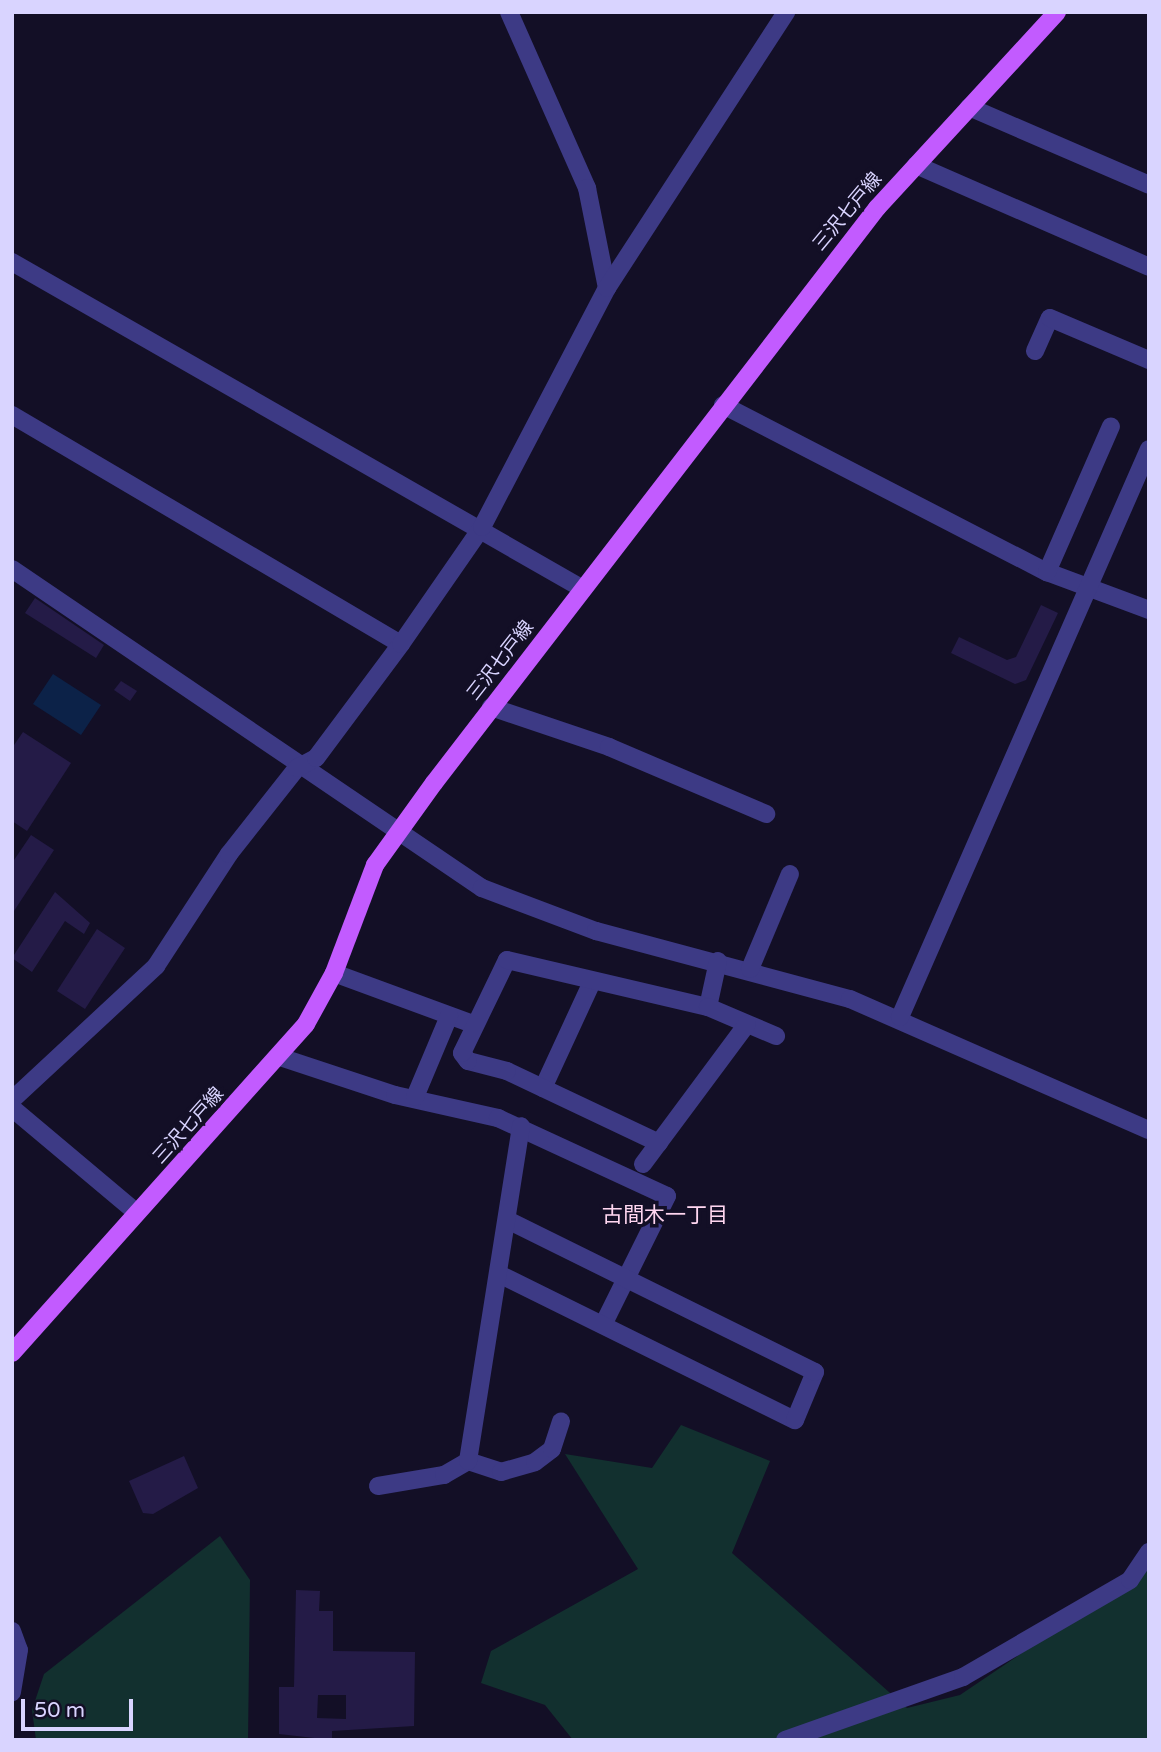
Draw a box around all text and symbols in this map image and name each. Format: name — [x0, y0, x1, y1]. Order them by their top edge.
street label: 三沢七戸線 — [809, 168, 887, 256]
street label: 三沢七戸線 — [463, 617, 539, 705]
street label: 三沢七戸線 — [149, 1083, 229, 1169]
district label: 古間木一丁目 — [602, 1203, 728, 1229]
scale bar — [24, 1686, 136, 1730]
text: 50 m — [34, 1698, 85, 1723]

